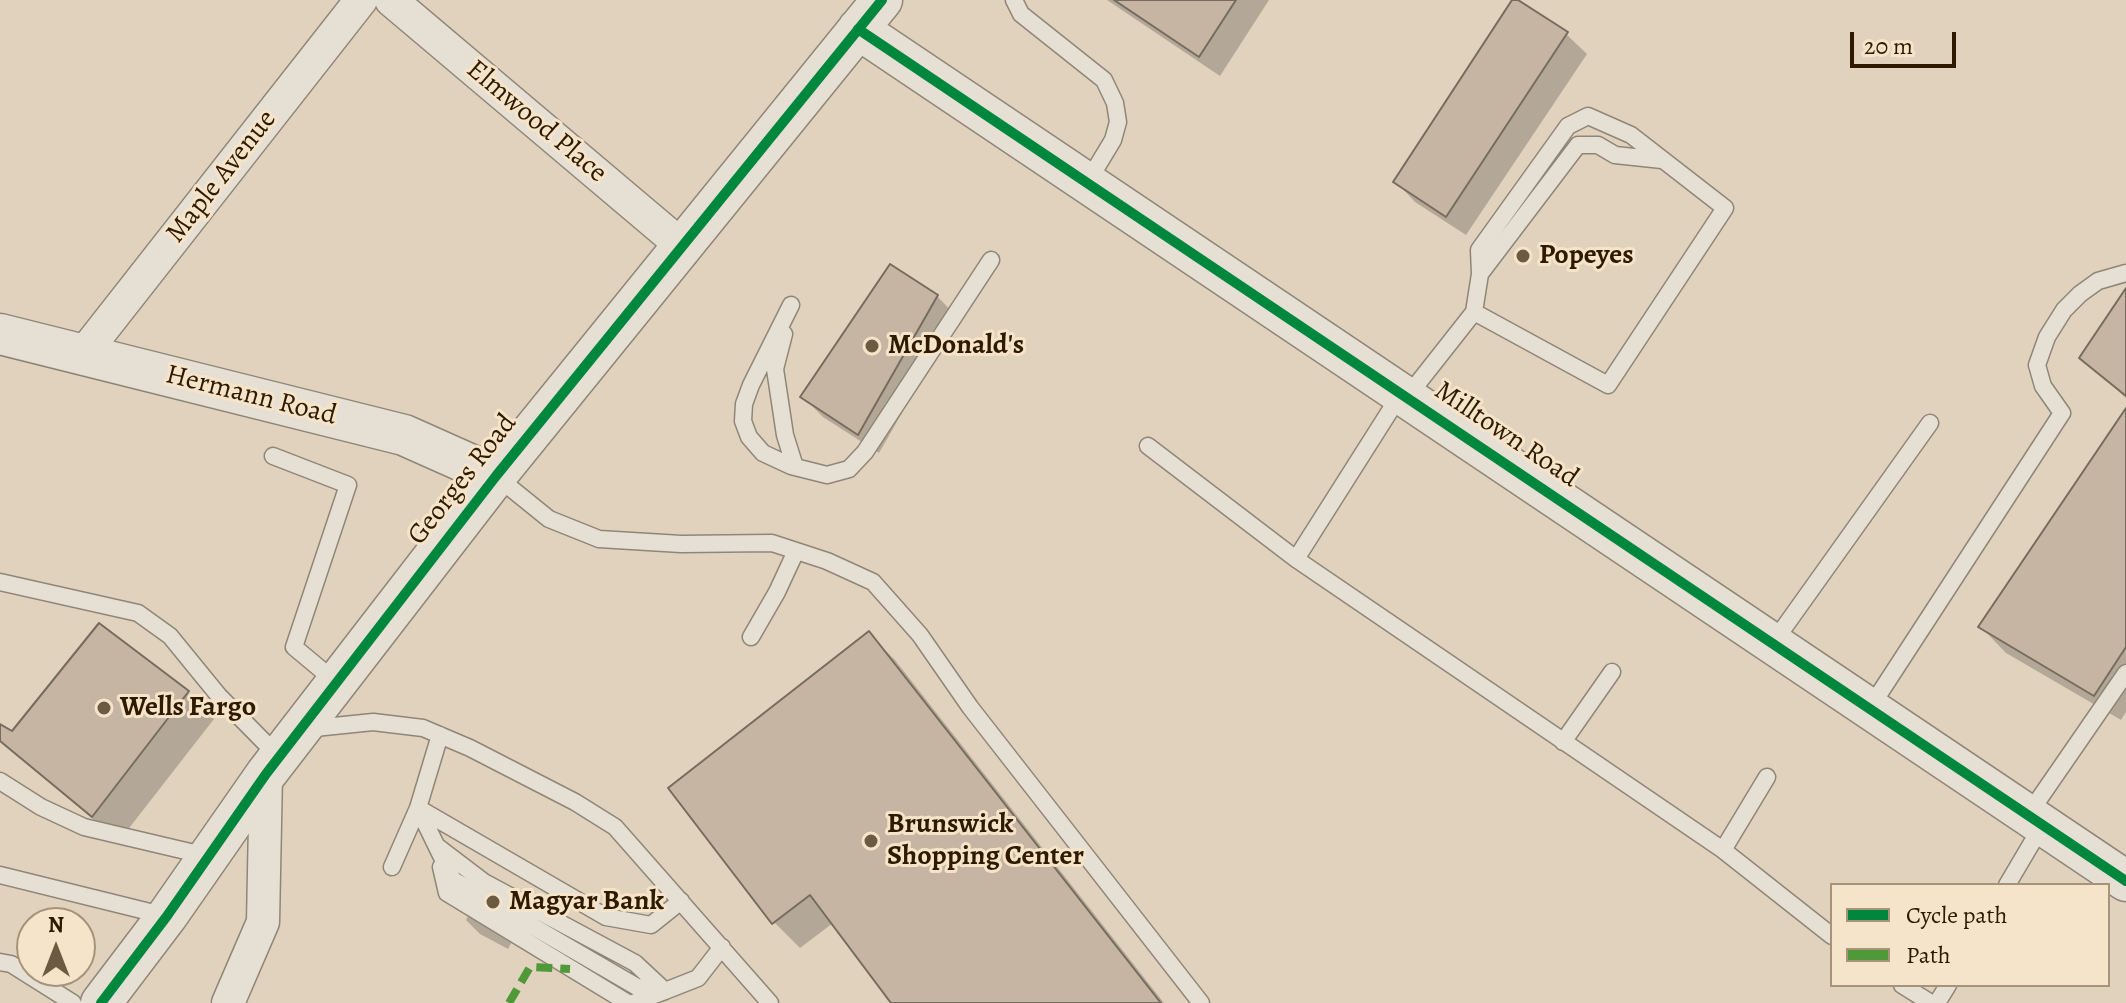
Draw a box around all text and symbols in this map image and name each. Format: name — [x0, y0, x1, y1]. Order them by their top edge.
scale bar — [1854, 16, 1960, 66]
text: 20 m — [1864, 30, 1913, 62]
street label: Elmwood Place — [459, 53, 613, 191]
street label: Maple Avenue — [160, 104, 284, 250]
place label: Popeyes — [1539, 239, 1634, 273]
marker: Popeyes — [1514, 247, 1532, 265]
place label: McDonald's — [888, 329, 1024, 363]
marker: McDonald's — [863, 337, 881, 355]
street label: Hermann Road — [162, 359, 340, 433]
street label: Milltown Road — [1428, 374, 1584, 496]
street label: Georges Road — [401, 408, 525, 552]
place label: Wells Fargo — [120, 691, 256, 725]
marker: Wells Fargo — [95, 699, 113, 717]
place label: Brunswick Shopping Center — [887, 808, 1084, 874]
marker: Brunswick Shopping Center — [862, 832, 880, 850]
legend — [1830, 883, 2110, 987]
place label: Magyar Bank — [509, 885, 664, 919]
marker: Magyar Bank — [484, 893, 502, 911]
text: Cycle path — [1906, 899, 2007, 931]
north arrow — [16, 907, 96, 987]
text: N — [48, 910, 64, 940]
text: Path — [1906, 939, 1951, 971]

